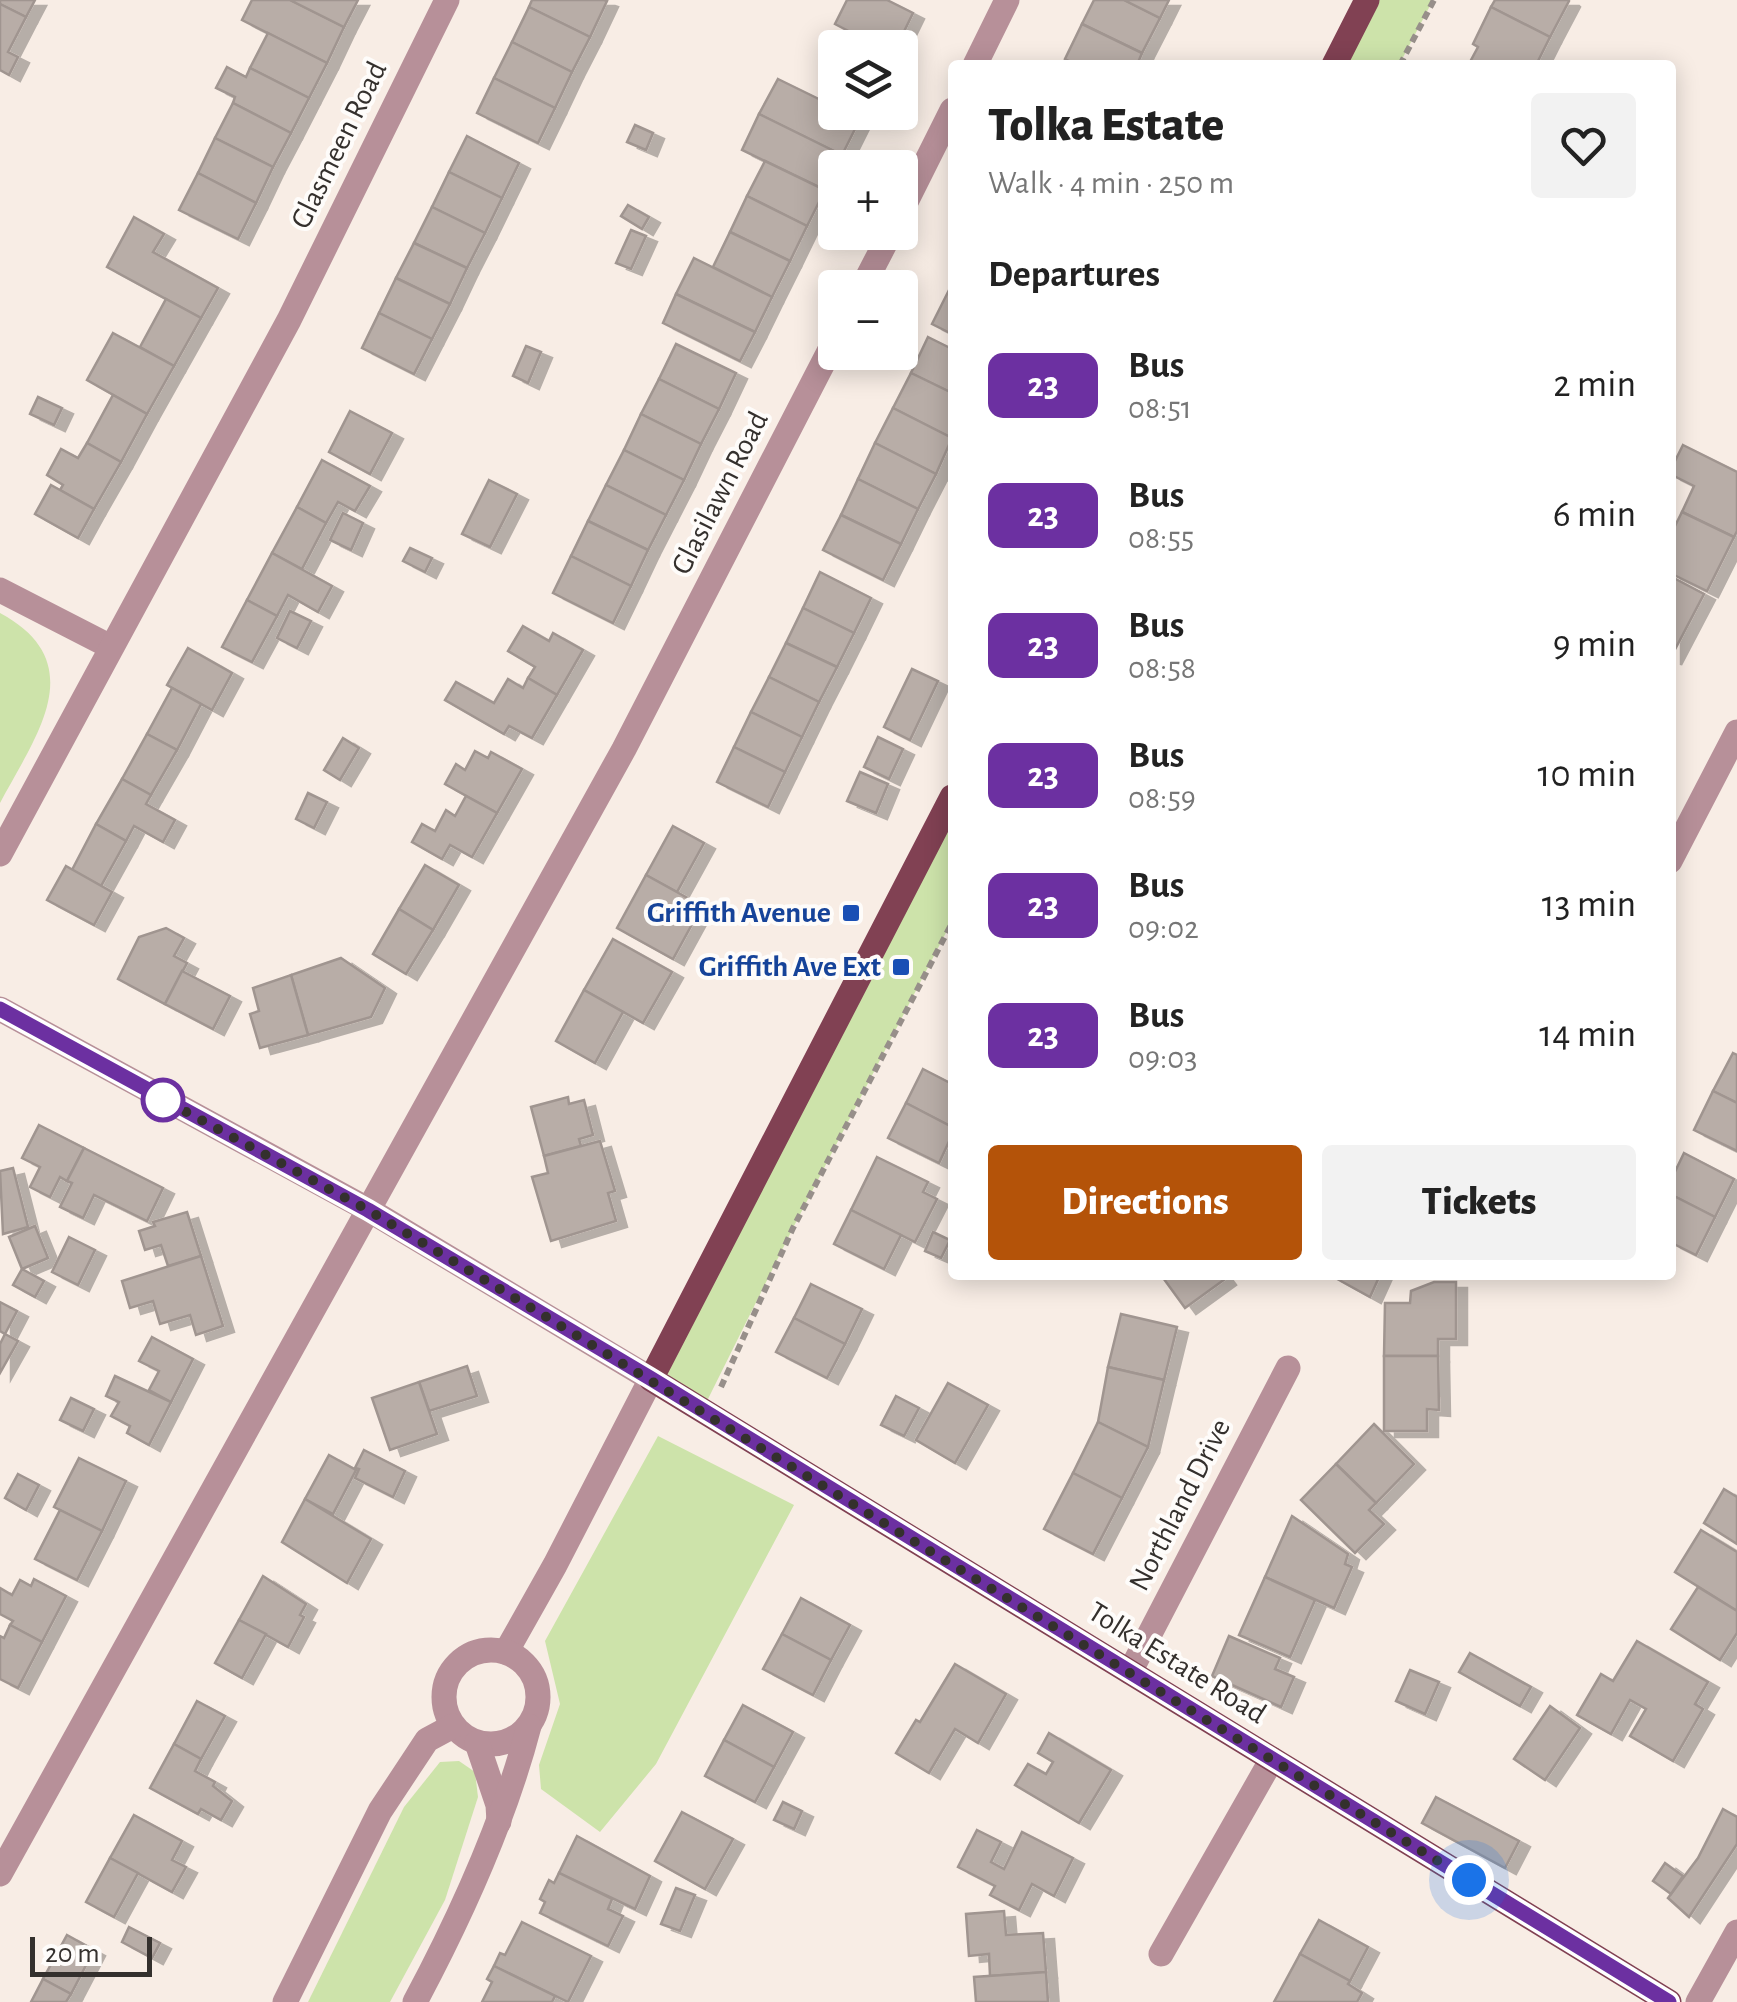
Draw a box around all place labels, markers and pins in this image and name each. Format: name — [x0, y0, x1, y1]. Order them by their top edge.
place label: Griffith Avenue — [647, 898, 831, 928]
marker: Griffith Avenue — [840, 902, 862, 924]
place label: Griffith Ave Ext — [699, 952, 881, 982]
marker: Griffith Ave Ext — [890, 956, 912, 978]
unlabelled marker — [142, 1079, 184, 1121]

